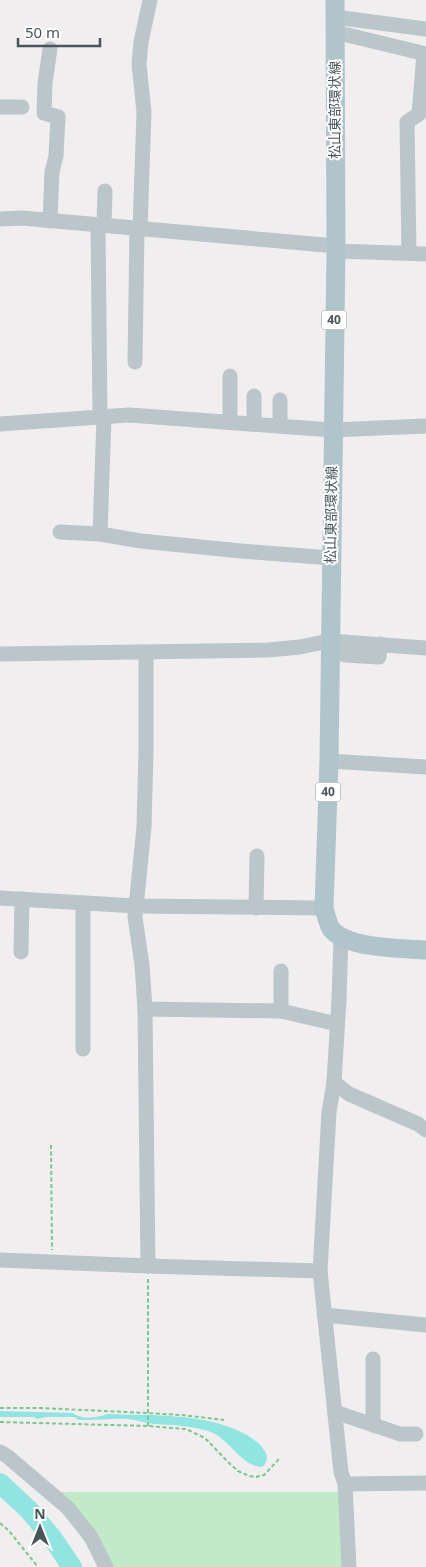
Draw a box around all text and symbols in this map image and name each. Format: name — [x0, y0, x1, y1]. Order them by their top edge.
scale bar — [18, 15, 100, 47]
text: 50 m — [25, 22, 60, 42]
street label: 松山東部環状線 — [325, 61, 344, 159]
road number: 40 — [322, 310, 346, 330]
street label: 松山東部環状線 — [320, 466, 341, 564]
road number: 40 — [316, 782, 340, 802]
north arrow — [15, 1502, 65, 1552]
text: N — [34, 1504, 46, 1523]

